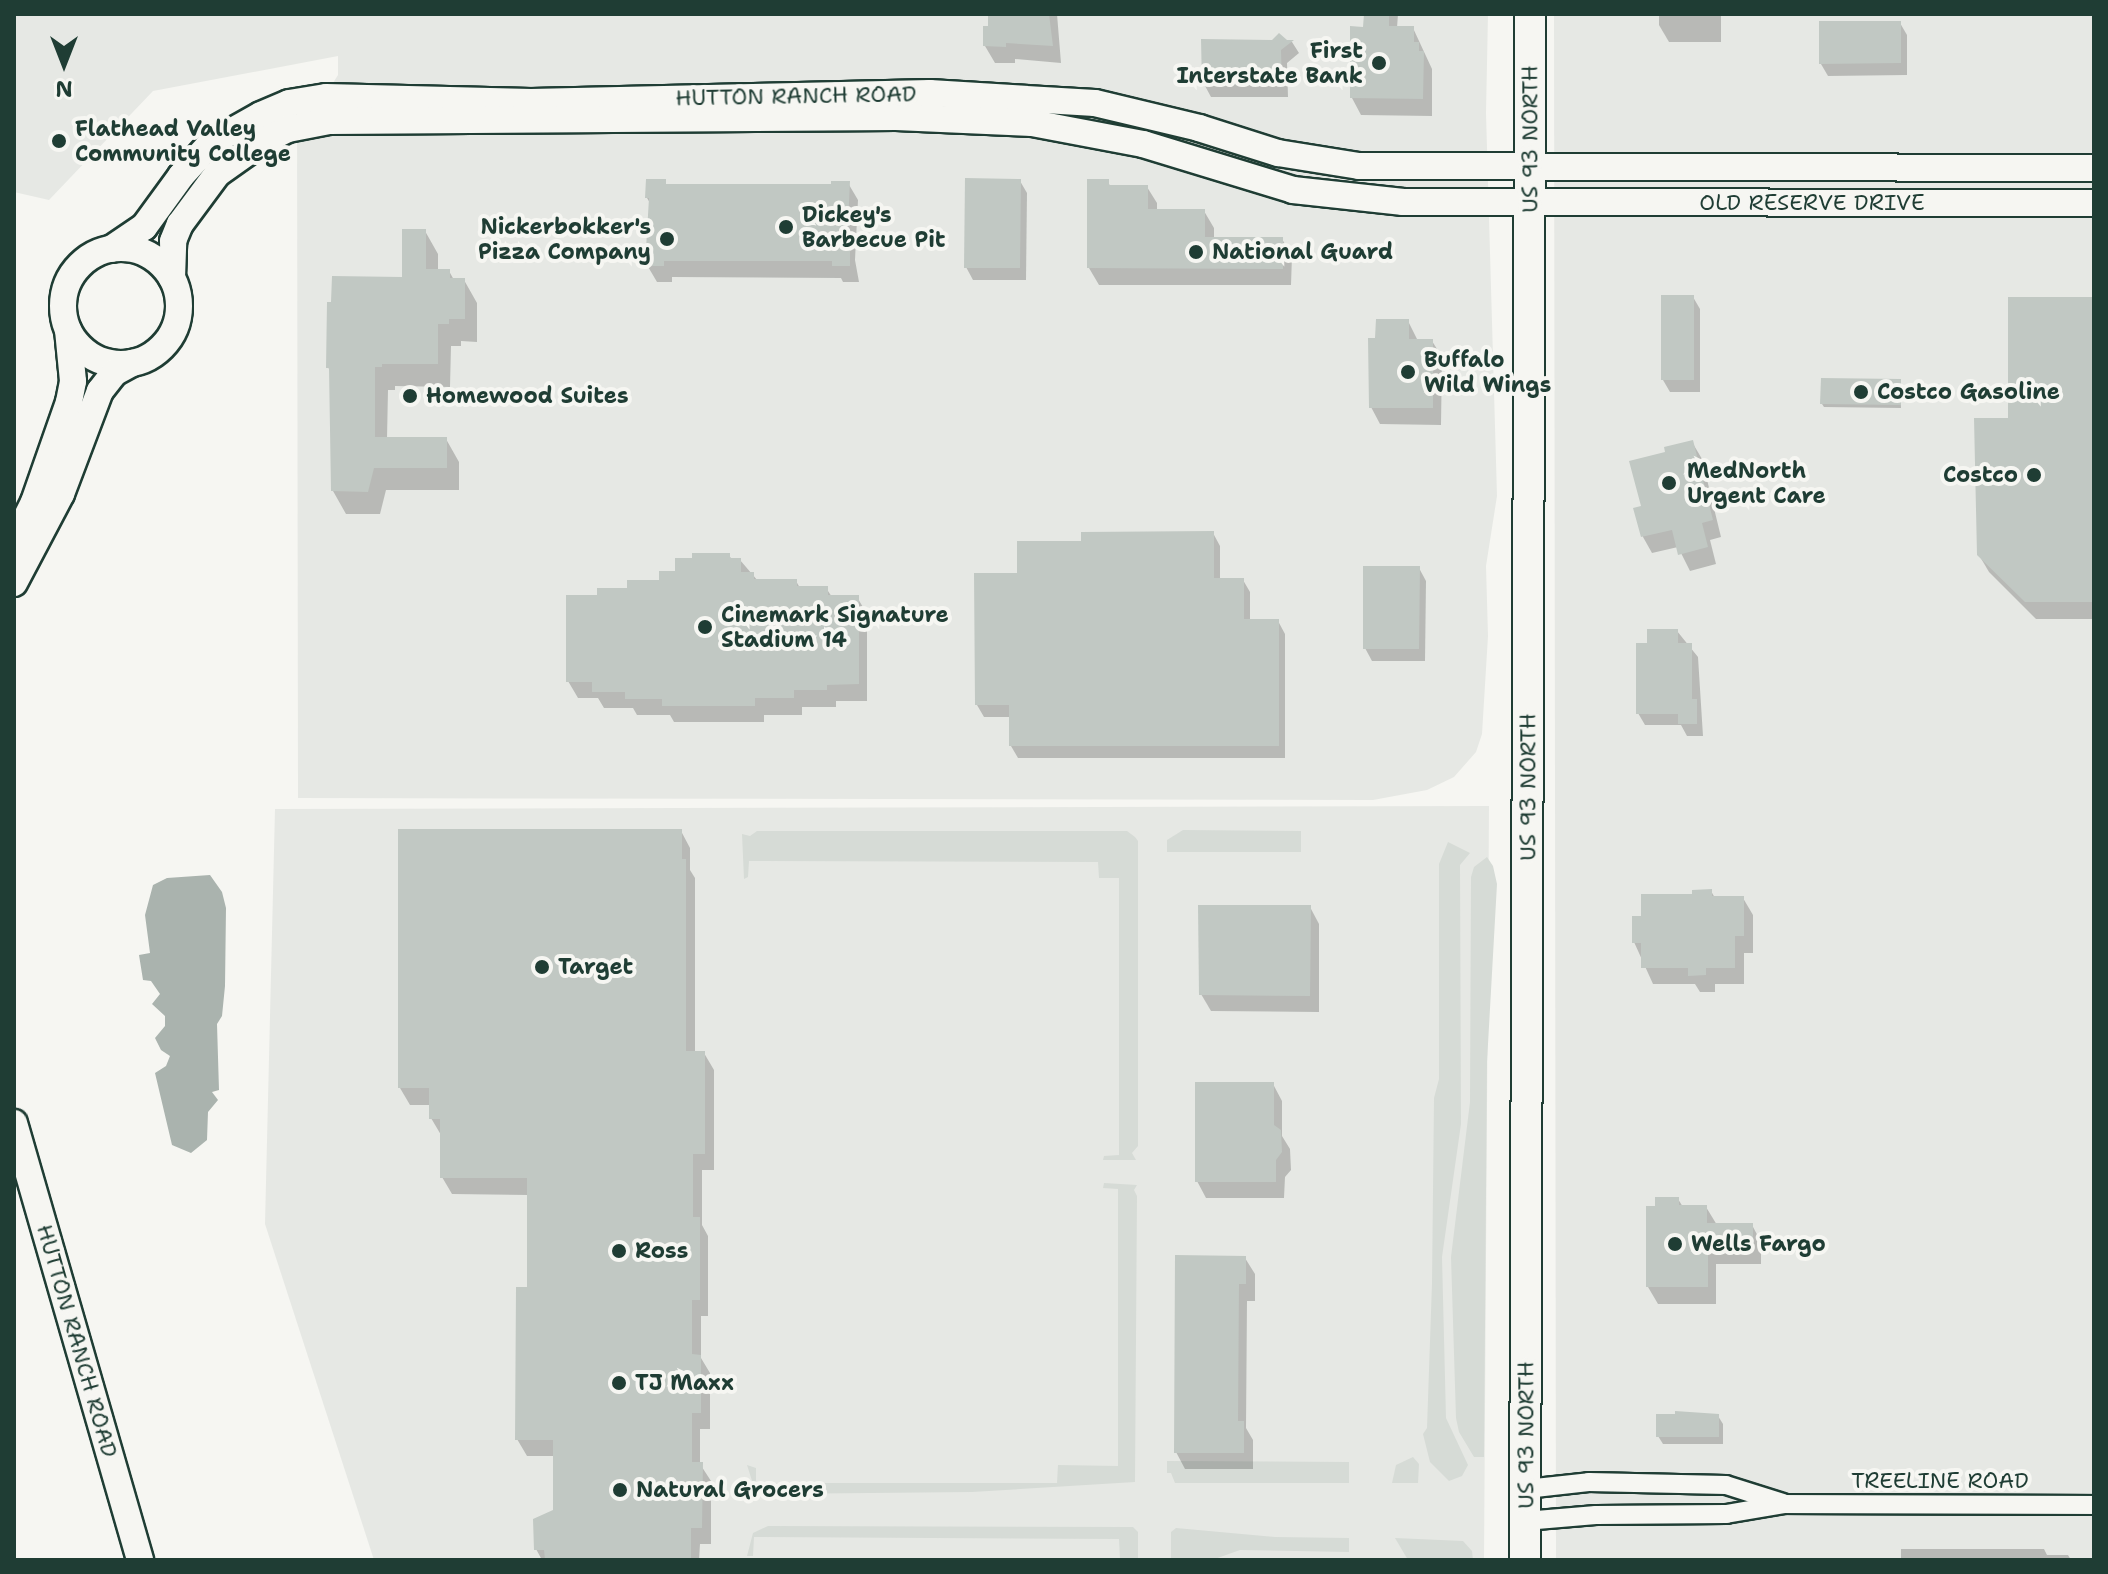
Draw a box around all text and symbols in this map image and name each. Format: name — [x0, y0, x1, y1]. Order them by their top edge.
north arrow — [24, 24, 104, 104]
place label: First Interstate Bank — [1176, 37, 1363, 88]
marker: First Interstate Bank — [1370, 54, 1388, 72]
street label: US 93 NORTH — [1517, 65, 1543, 213]
text: N — [55, 74, 73, 103]
street label: HUTTON RANCH ROAD — [675, 81, 917, 111]
place label: Flathead Valley Community College — [75, 115, 291, 166]
marker: Flathead Valley Community College — [50, 132, 68, 150]
street label: OLD RESERVE DRIVE — [1699, 190, 1925, 216]
place label: Dickey's Barbecue Pit — [802, 201, 946, 252]
place label: Nickerbokker's Pizza Company — [478, 213, 651, 264]
marker: Dickey's Barbecue Pit — [777, 218, 795, 236]
marker: Nickerbokker's Pizza Company — [658, 230, 676, 248]
place label: National Guard — [1212, 239, 1393, 265]
marker: National Guard — [1187, 243, 1205, 261]
place label: Buffalo Wild Wings — [1424, 346, 1551, 398]
marker: Buffalo Wild Wings — [1399, 363, 1417, 381]
place label: Costco Gasoline — [1877, 379, 2060, 405]
place label: Homewood Suites — [426, 383, 629, 409]
marker: Costco Gasoline — [1852, 383, 1870, 401]
marker: Homewood Suites — [401, 387, 419, 405]
place label: MedNorth Urgent Care — [1687, 457, 1826, 508]
place label: Costco — [1943, 462, 2018, 488]
marker: Costco — [2025, 466, 2043, 484]
marker: MedNorth Urgent Care — [1658, 472, 1680, 494]
place label: Cinemark Signature Stadium 14 — [721, 601, 949, 652]
marker: Cinemark Signature Stadium 14 — [696, 618, 714, 636]
street label: US 93 NORTH — [1515, 713, 1541, 861]
place label: Target — [558, 954, 633, 980]
marker: Target — [533, 958, 551, 976]
street label: HUTTON RANCH ROAD — [31, 1221, 123, 1461]
place label: Wells Fargo — [1691, 1231, 1826, 1257]
marker: Wells Fargo — [1666, 1235, 1684, 1253]
place label: Ross — [635, 1238, 688, 1264]
marker: Ross — [610, 1242, 628, 1260]
street label: US 93 NORTH — [1513, 1361, 1539, 1509]
place label: TJ Maxx — [635, 1370, 734, 1396]
marker: TJ Maxx — [610, 1374, 628, 1392]
street label: TREELINE ROAD — [1851, 1468, 2029, 1494]
place label: Natural Grocers — [636, 1477, 824, 1503]
marker: Natural Grocers — [611, 1481, 629, 1499]

